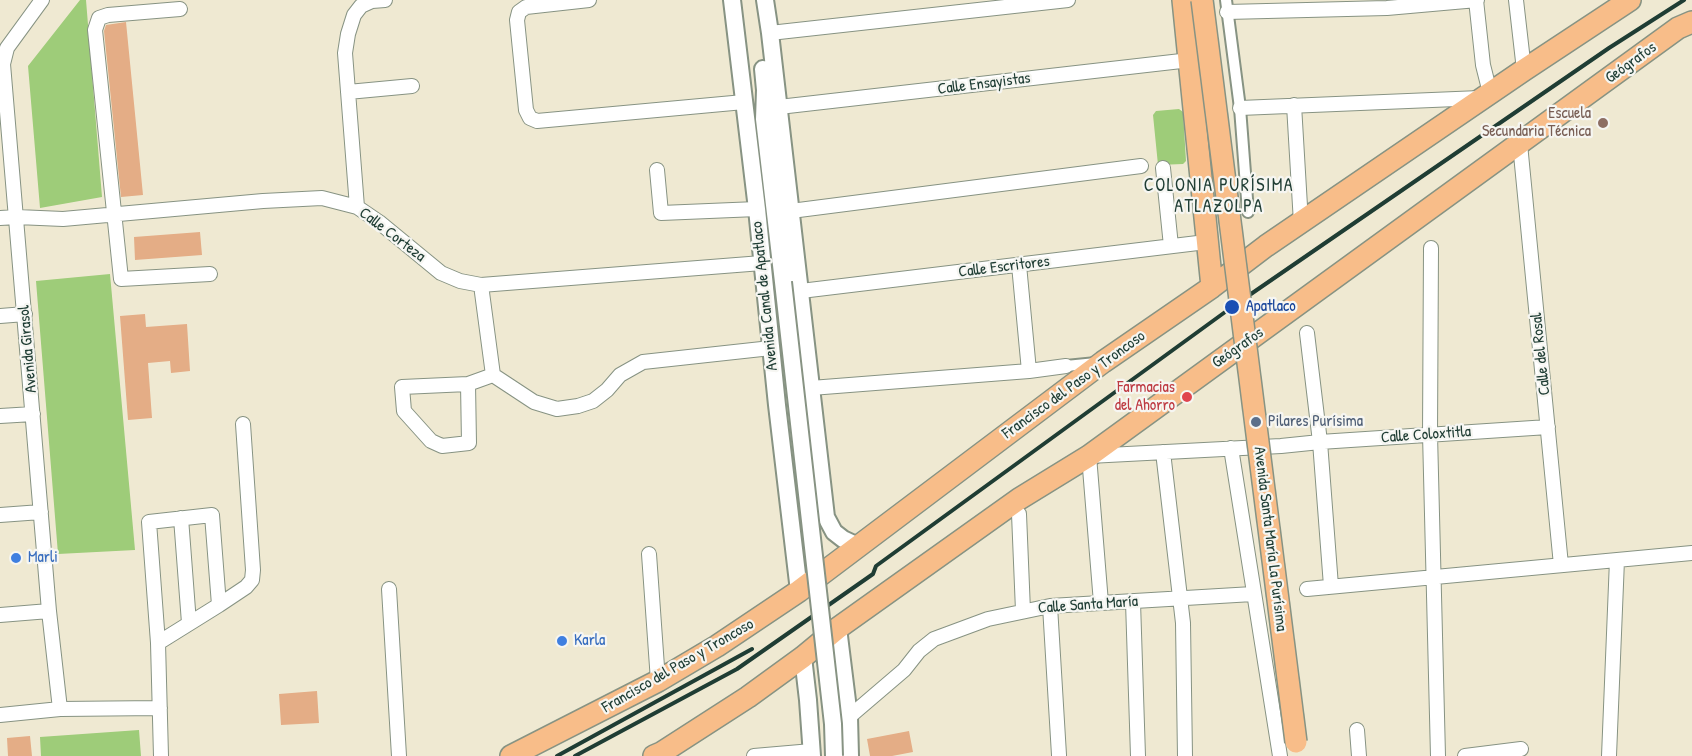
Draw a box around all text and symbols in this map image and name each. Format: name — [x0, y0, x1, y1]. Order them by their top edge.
street label: Geógrafos — [1602, 38, 1660, 88]
street label: Calle Ensayistas — [937, 69, 1031, 99]
place label: Escuela Secundaria Técnica — [1482, 104, 1591, 142]
marker: Escuela Secundaria Técnica — [1596, 116, 1610, 130]
district label: COLONIA PURÍSIMA ATLAZOLPA — [1144, 175, 1294, 218]
street label: Calle Corteza — [355, 204, 429, 266]
street label: Avenida Canal de Apatlaco — [748, 220, 782, 372]
street label: Calle Escritores — [957, 252, 1051, 282]
place label: Apatlaco — [1246, 297, 1296, 317]
marker: Apatlaco — [1223, 298, 1241, 316]
street label: Avenida Girasol — [15, 304, 41, 394]
street label: Calle del Rosal — [1527, 312, 1555, 396]
street label: Geógrafos — [1209, 323, 1267, 373]
street label: Francisco del Paso y Troncoso — [999, 327, 1149, 443]
place label: Farmacias del Ahorro — [1115, 378, 1175, 416]
marker: Farmacias del Ahorro — [1180, 390, 1194, 404]
place label: Pilares Purísima — [1268, 412, 1363, 432]
marker: Pilares Purísima — [1249, 415, 1263, 429]
street label: Calle Coloxtitla — [1380, 422, 1472, 448]
street label: Avenida Santa María La Purísima — [1249, 446, 1291, 632]
place label: Marli — [28, 548, 58, 568]
marker: Marli — [9, 551, 23, 565]
street label: Calle Santa María — [1037, 592, 1139, 618]
street label: Francisco del Paso y Troncoso — [599, 615, 757, 717]
place label: Karla — [574, 631, 605, 651]
marker: Karla — [555, 634, 569, 648]

